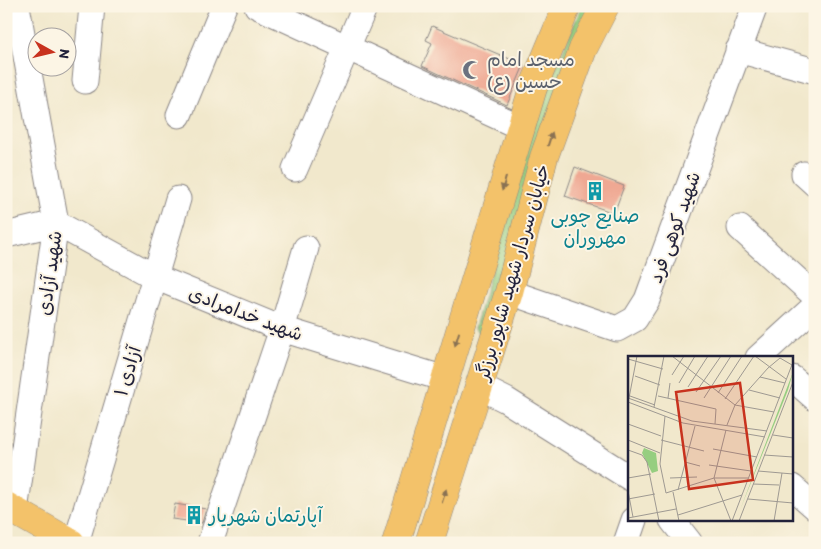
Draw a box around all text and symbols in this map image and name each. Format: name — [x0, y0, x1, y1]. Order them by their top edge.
north arrow — [28, 28, 78, 78]
text: N — [55, 48, 73, 60]
place label: مسجد امام حسین (ع) — [487, 48, 575, 95]
mosque icon: مسجد امام حسین (ع) — [461, 59, 483, 81]
one-way arrow — [547, 132, 554, 147]
street label: خیابان سردار شهید شاپور برزگر — [470, 161, 555, 385]
street label: شهید کوهی فرد — [644, 168, 706, 286]
one-way arrow — [499, 176, 507, 191]
building icon: صنایع چوبی مهروران — [584, 180, 606, 202]
place label: صنایع چوبی مهروران — [551, 204, 639, 250]
street label: شهید آزادی — [32, 229, 67, 317]
street label: شهید خدامرادی — [185, 281, 306, 346]
one-way arrow — [453, 332, 461, 347]
street label: آزادی ۱ — [109, 342, 146, 399]
inset map — [628, 356, 794, 522]
one-way arrow — [441, 489, 449, 504]
building icon: آپارتمان شهریار — [183, 504, 205, 526]
place label: آپارتمان شهریار — [207, 504, 324, 528]

